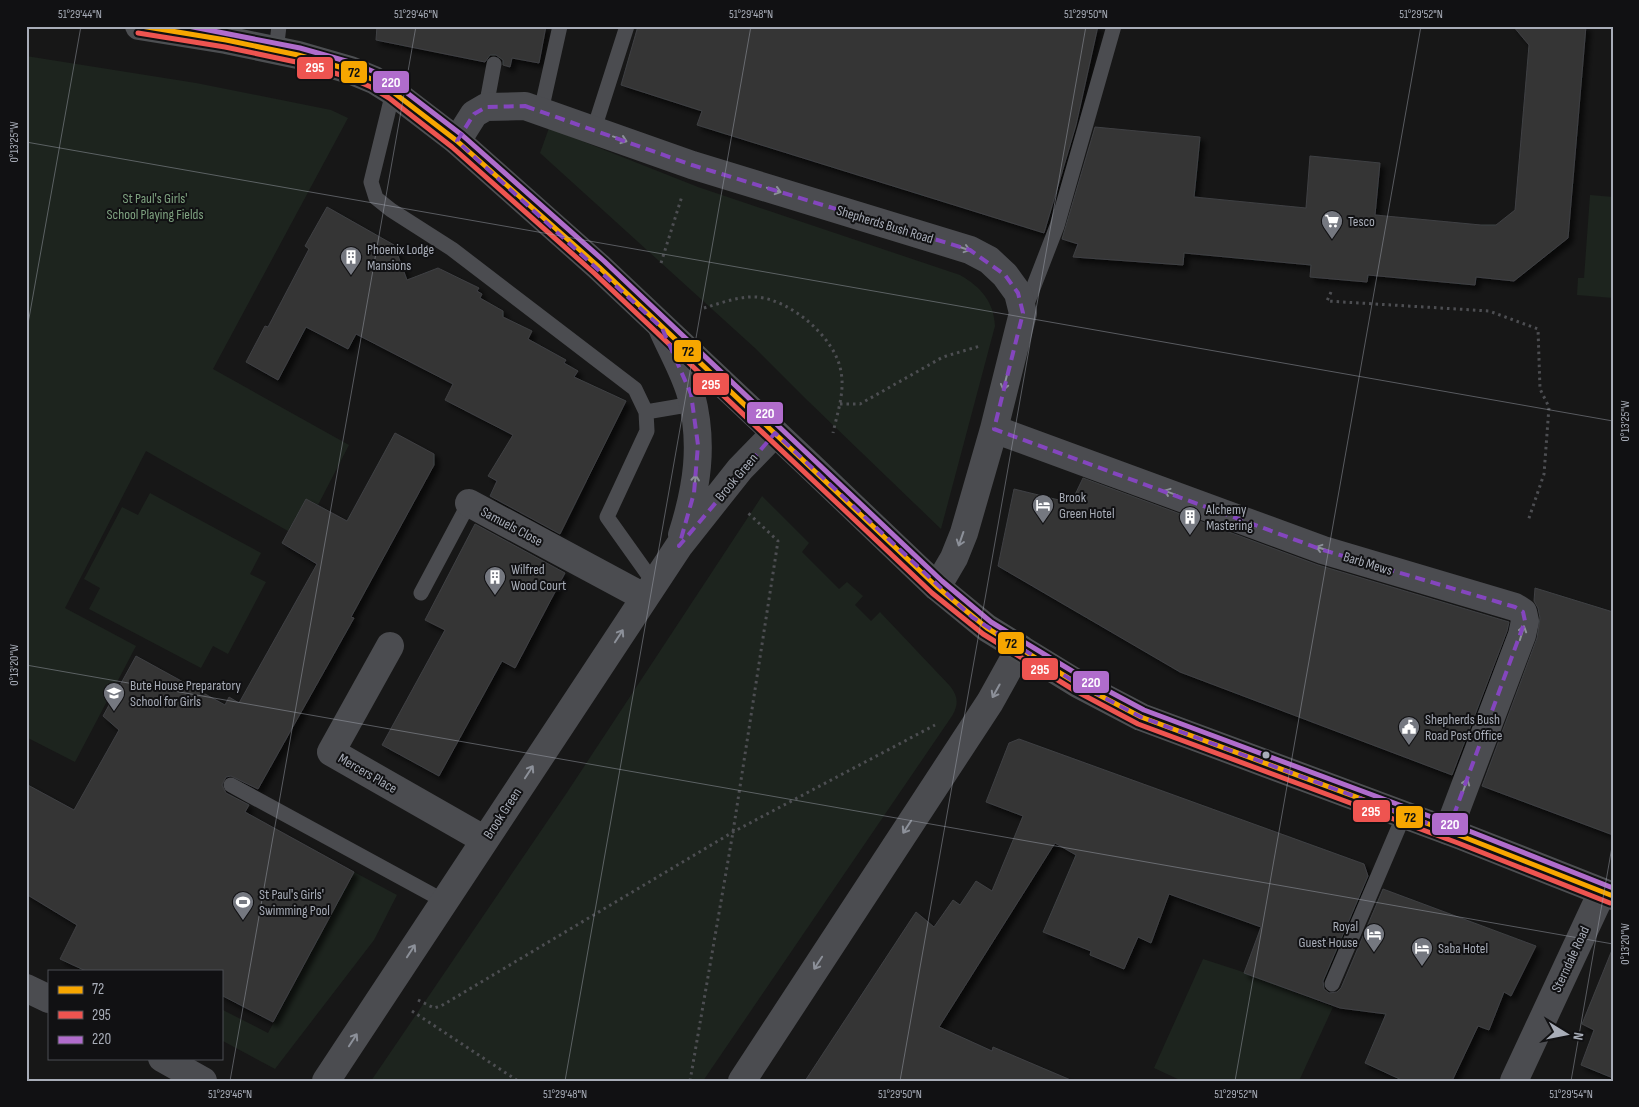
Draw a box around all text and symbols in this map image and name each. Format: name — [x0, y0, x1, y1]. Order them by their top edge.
text: 51°29'44"N — [58, 7, 102, 22]
text: 51°29'46"N — [394, 7, 438, 22]
text: 51°29'48"N — [729, 7, 773, 22]
text: 51°29'50"N — [1064, 7, 1108, 22]
text: 51°29'52"N — [1399, 7, 1443, 22]
line badge: 295 — [296, 56, 334, 80]
text: 295 — [306, 59, 324, 76]
line badge: 72 — [340, 60, 368, 84]
text: 72 — [348, 64, 360, 81]
line badge: 220 — [372, 70, 410, 94]
text: 220 — [382, 74, 401, 91]
text: 0°13'25"W — [7, 121, 22, 163]
one-way arrow — [612, 135, 627, 144]
one-way arrow — [766, 185, 782, 195]
park label: St Paul's Girls' School Playing Fields — [107, 190, 203, 223]
street label: Shepherds Bush Road — [834, 202, 936, 247]
supermarket icon: Tesco — [1320, 209, 1344, 240]
place label: Tesco — [1348, 213, 1375, 230]
place label: Phoenix Lodge Mansions — [367, 241, 434, 274]
one-way arrow — [955, 243, 971, 253]
building icon: Phoenix Lodge Mansions — [339, 245, 363, 276]
line badge: 72 — [673, 339, 702, 363]
text: 72 — [682, 343, 694, 360]
line badge: 295 — [692, 372, 730, 396]
one-way arrow — [1000, 374, 1009, 390]
text: 295 — [702, 376, 720, 393]
text: 0°13'25"W — [1618, 400, 1633, 442]
line badge: 220 — [746, 401, 784, 425]
text: 220 — [756, 405, 775, 422]
street label: Brook Green — [711, 450, 761, 505]
one-way arrow — [691, 474, 700, 490]
one-way arrow — [1163, 488, 1179, 497]
place label: Brook Green Hotel — [1059, 489, 1115, 522]
hotel icon: Brook Green Hotel — [1031, 493, 1055, 524]
place label: Alchemy Mastering — [1205, 501, 1253, 534]
street label: Samuels Close — [478, 503, 546, 550]
building icon: Alchemy Mastering — [1178, 505, 1202, 536]
one-way arrow — [956, 531, 965, 547]
one-way arrow — [1316, 544, 1332, 553]
street label: Barb Mews — [1341, 548, 1394, 579]
place label: Wilfred Wood Court — [511, 561, 566, 594]
building icon: Wilfred Wood Court — [483, 565, 507, 596]
one-way arrow — [1517, 626, 1527, 642]
one-way arrow — [614, 630, 624, 644]
line badge: 72 — [997, 631, 1025, 655]
text: 72 — [1005, 635, 1017, 652]
text: 0°13'20"W — [7, 644, 22, 686]
line badge: 295 — [1021, 657, 1059, 681]
text: 295 — [1031, 661, 1049, 678]
line badge: 220 — [1072, 670, 1110, 694]
text: 220 — [1082, 674, 1101, 691]
place label: Bute House Preparatory School for Girls — [130, 677, 242, 710]
school or university icon: Bute House Preparatory School for Girls — [102, 681, 126, 712]
one-way arrow — [991, 683, 1001, 698]
place label: Shepherds Bush Road Post Office — [1425, 711, 1503, 744]
public building icon: Shepherds Bush Road Post Office — [1397, 715, 1421, 746]
street label: Mercers Place — [335, 750, 400, 797]
unlabelled marker — [1261, 750, 1271, 760]
one-way arrow — [524, 765, 535, 779]
one-way arrow — [1461, 779, 1470, 794]
street label: Brook Green — [480, 785, 525, 842]
line badge: 295 — [1352, 799, 1391, 823]
text: 295 — [1362, 803, 1380, 820]
line badge: 72 — [1395, 805, 1424, 829]
text: 72 — [1404, 809, 1416, 826]
line badge: 220 — [1431, 812, 1469, 836]
text: 220 — [1441, 816, 1460, 833]
one-way arrow — [902, 820, 913, 834]
place label: St Paul's Girls' Swimming Pool — [259, 886, 330, 919]
sports icon: St Paul's Girls' Swimming Pool — [231, 890, 255, 921]
place label: Royal Guest House — [1299, 918, 1358, 951]
hotel icon: Royal Guest House — [1362, 922, 1386, 953]
street label: Sterndale Road — [1548, 923, 1593, 995]
text: 0°13'20"W — [1618, 923, 1633, 965]
hotel icon: Saba Hotel — [1410, 936, 1434, 967]
place label: Saba Hotel — [1438, 940, 1488, 957]
one-way arrow — [406, 945, 416, 959]
one-way arrow — [813, 955, 823, 969]
legend — [48, 970, 222, 1060]
text: 72 — [92, 980, 104, 999]
text: 295 — [92, 1006, 111, 1025]
north arrow — [1542, 1010, 1592, 1060]
text: 220 — [92, 1030, 111, 1049]
text: N — [1569, 1031, 1587, 1041]
one-way arrow — [347, 1033, 358, 1047]
text: 51°29'46"N — [208, 1087, 252, 1102]
text: 51°29'48"N — [543, 1087, 587, 1102]
text: 51°29'50"N — [878, 1087, 922, 1102]
text: 51°29'52"N — [1214, 1087, 1258, 1102]
text: 51°29'54"N — [1549, 1087, 1593, 1102]

